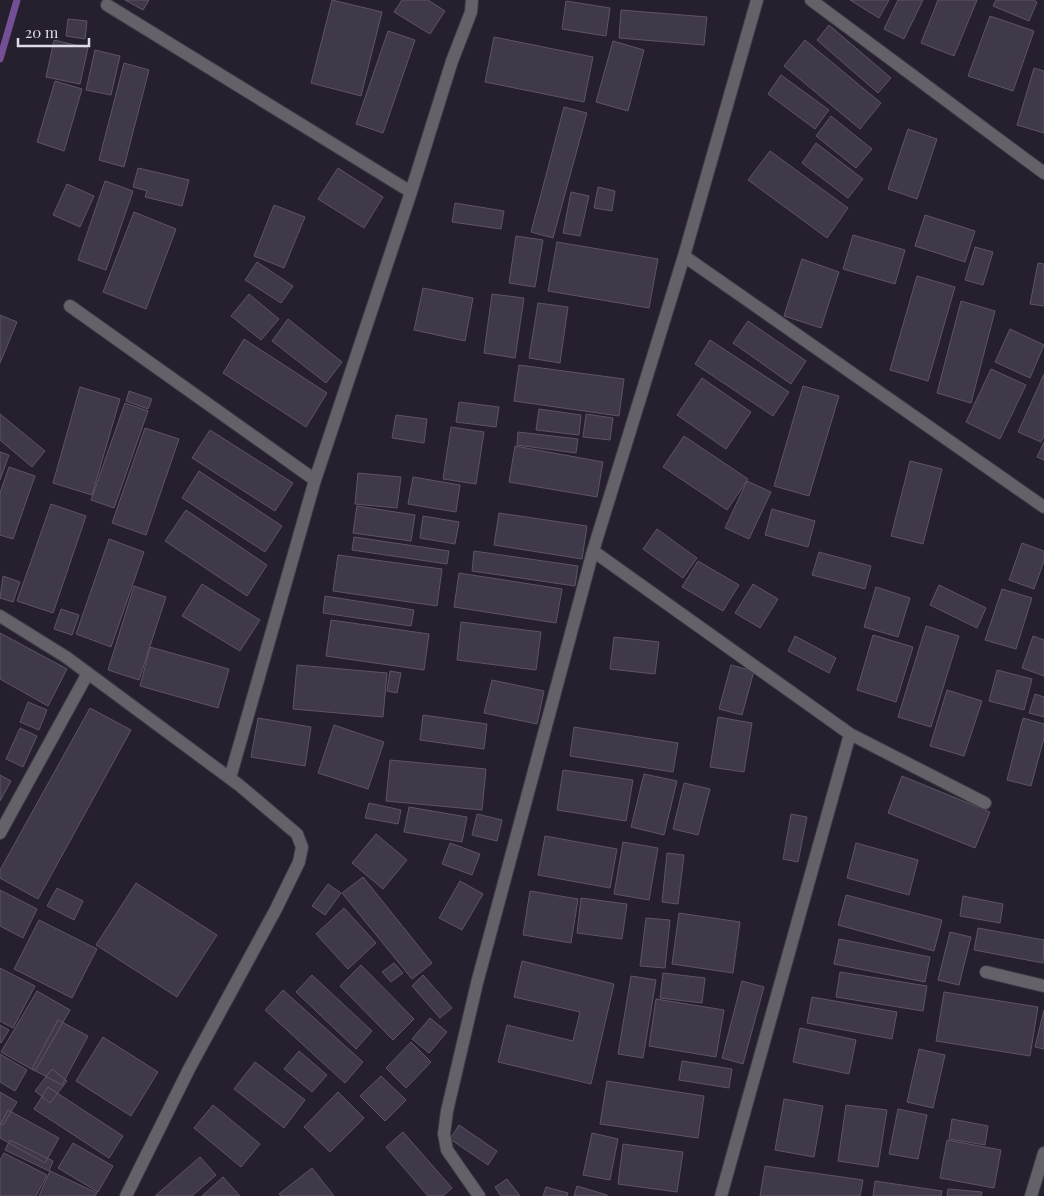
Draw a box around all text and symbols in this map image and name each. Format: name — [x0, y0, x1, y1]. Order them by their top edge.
scale bar — [18, 15, 89, 47]
text: 20 m — [25, 22, 59, 42]

